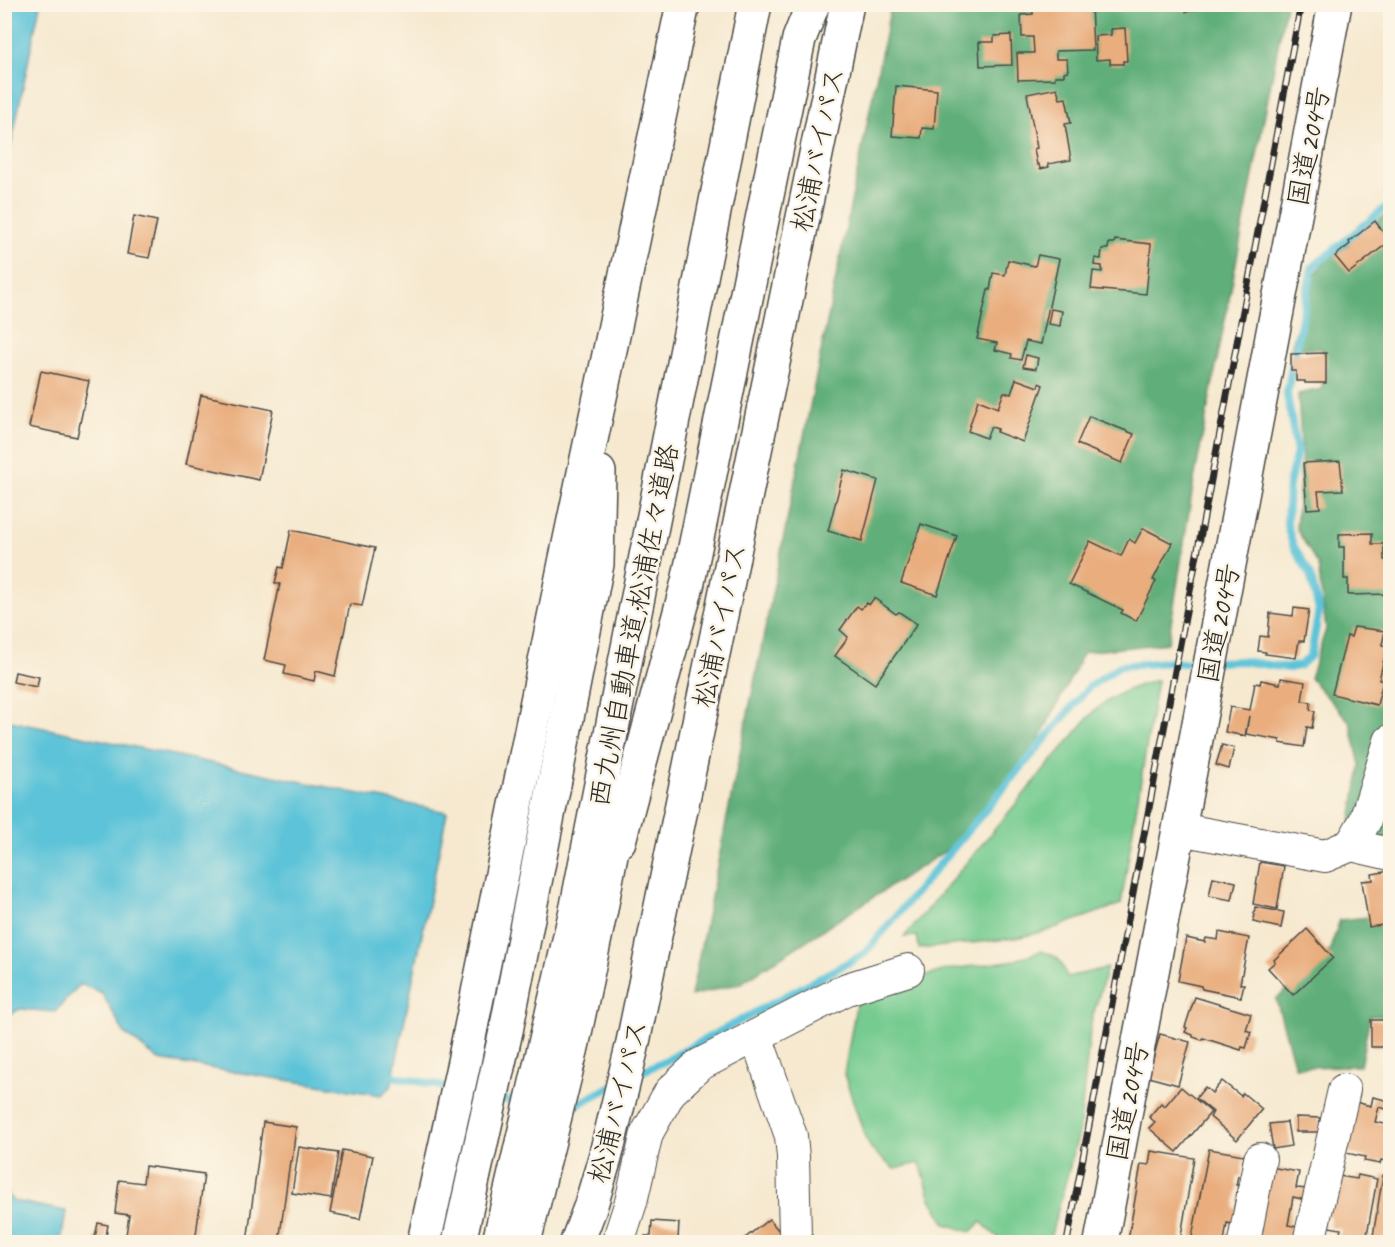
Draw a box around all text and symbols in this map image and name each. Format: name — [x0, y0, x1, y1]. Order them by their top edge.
street label: 松浦バイパス — [783, 64, 852, 235]
street label: 国道204号 — [1280, 83, 1337, 209]
street label: 西九州自動車道;松浦佐々道路 — [581, 440, 686, 810]
street label: 松浦バイパス — [685, 540, 754, 711]
street label: 国道204号 — [1190, 560, 1247, 686]
street label: 松浦バイパス — [580, 1016, 655, 1187]
street label: 国道204号 — [1099, 1038, 1156, 1164]

